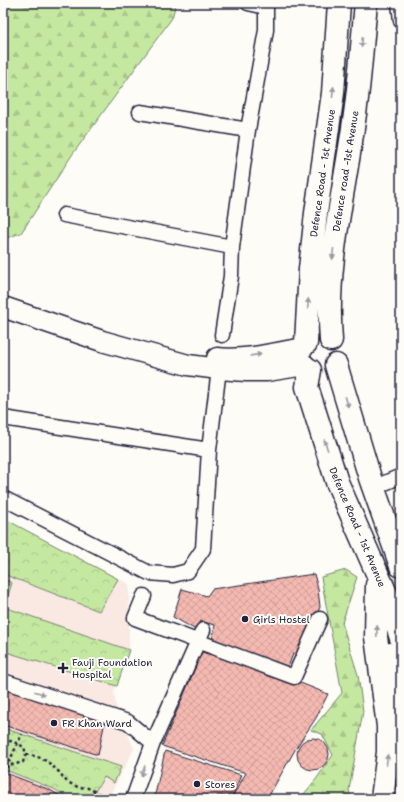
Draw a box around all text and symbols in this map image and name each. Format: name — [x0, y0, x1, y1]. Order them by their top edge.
one-way arrow — [359, 36, 365, 48]
one-way arrow — [330, 86, 336, 98]
street label: Defence Road - 1st Avenue — [307, 108, 338, 238]
street label: Defence road -1st Avenue — [330, 109, 362, 232]
one-way arrow — [329, 248, 336, 260]
one-way arrow — [305, 297, 311, 310]
one-way arrow — [250, 352, 262, 359]
one-way arrow — [345, 397, 351, 409]
one-way arrow — [322, 439, 328, 451]
street label: Defence Road - 1st Avenue — [326, 465, 389, 590]
place label: Girls Hostel — [253, 613, 310, 626]
marker: Girls Hostel — [240, 614, 250, 624]
one-way arrow — [374, 624, 380, 637]
place label: Fauji Foundation Hospital — [72, 656, 152, 681]
marker: Fauji Foundation Hospital — [57, 662, 69, 674]
one-way arrow — [34, 690, 46, 696]
place label: FR Khan Ward — [62, 717, 132, 730]
marker: FR Khan Ward — [49, 718, 59, 728]
one-way arrow — [384, 754, 390, 766]
one-way arrow — [140, 766, 146, 778]
place label: Stores — [205, 778, 235, 791]
marker: Stores — [192, 779, 202, 789]

